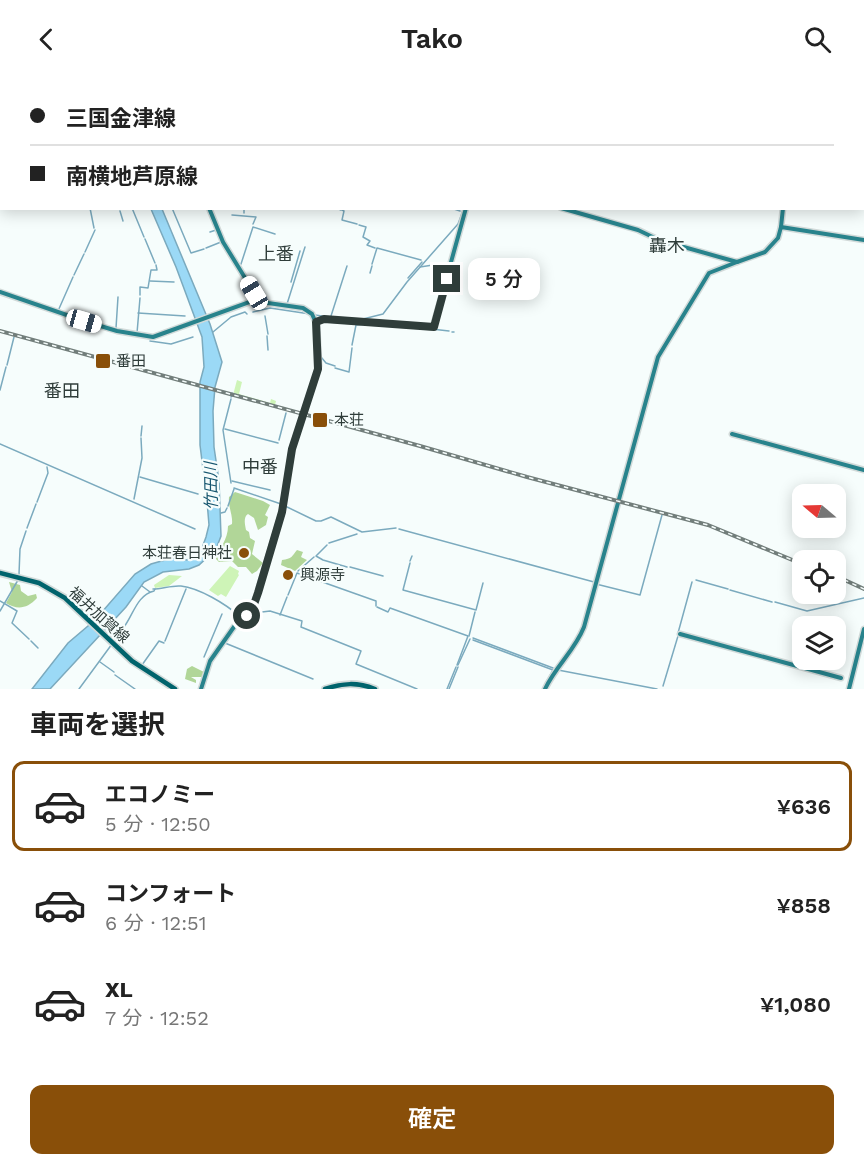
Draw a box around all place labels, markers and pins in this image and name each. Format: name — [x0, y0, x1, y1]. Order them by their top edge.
marker: 番田 — [94, 352, 112, 370]
place label: 番田 — [116, 352, 146, 370]
marker: 本荘 — [311, 411, 329, 429]
place label: 本荘 — [334, 411, 364, 429]
place label: 本荘春日神社 — [142, 544, 232, 562]
marker: 本荘春日神社 — [237, 546, 251, 560]
place label: 興源寺 — [300, 566, 345, 584]
marker: 興源寺 — [281, 568, 295, 582]

